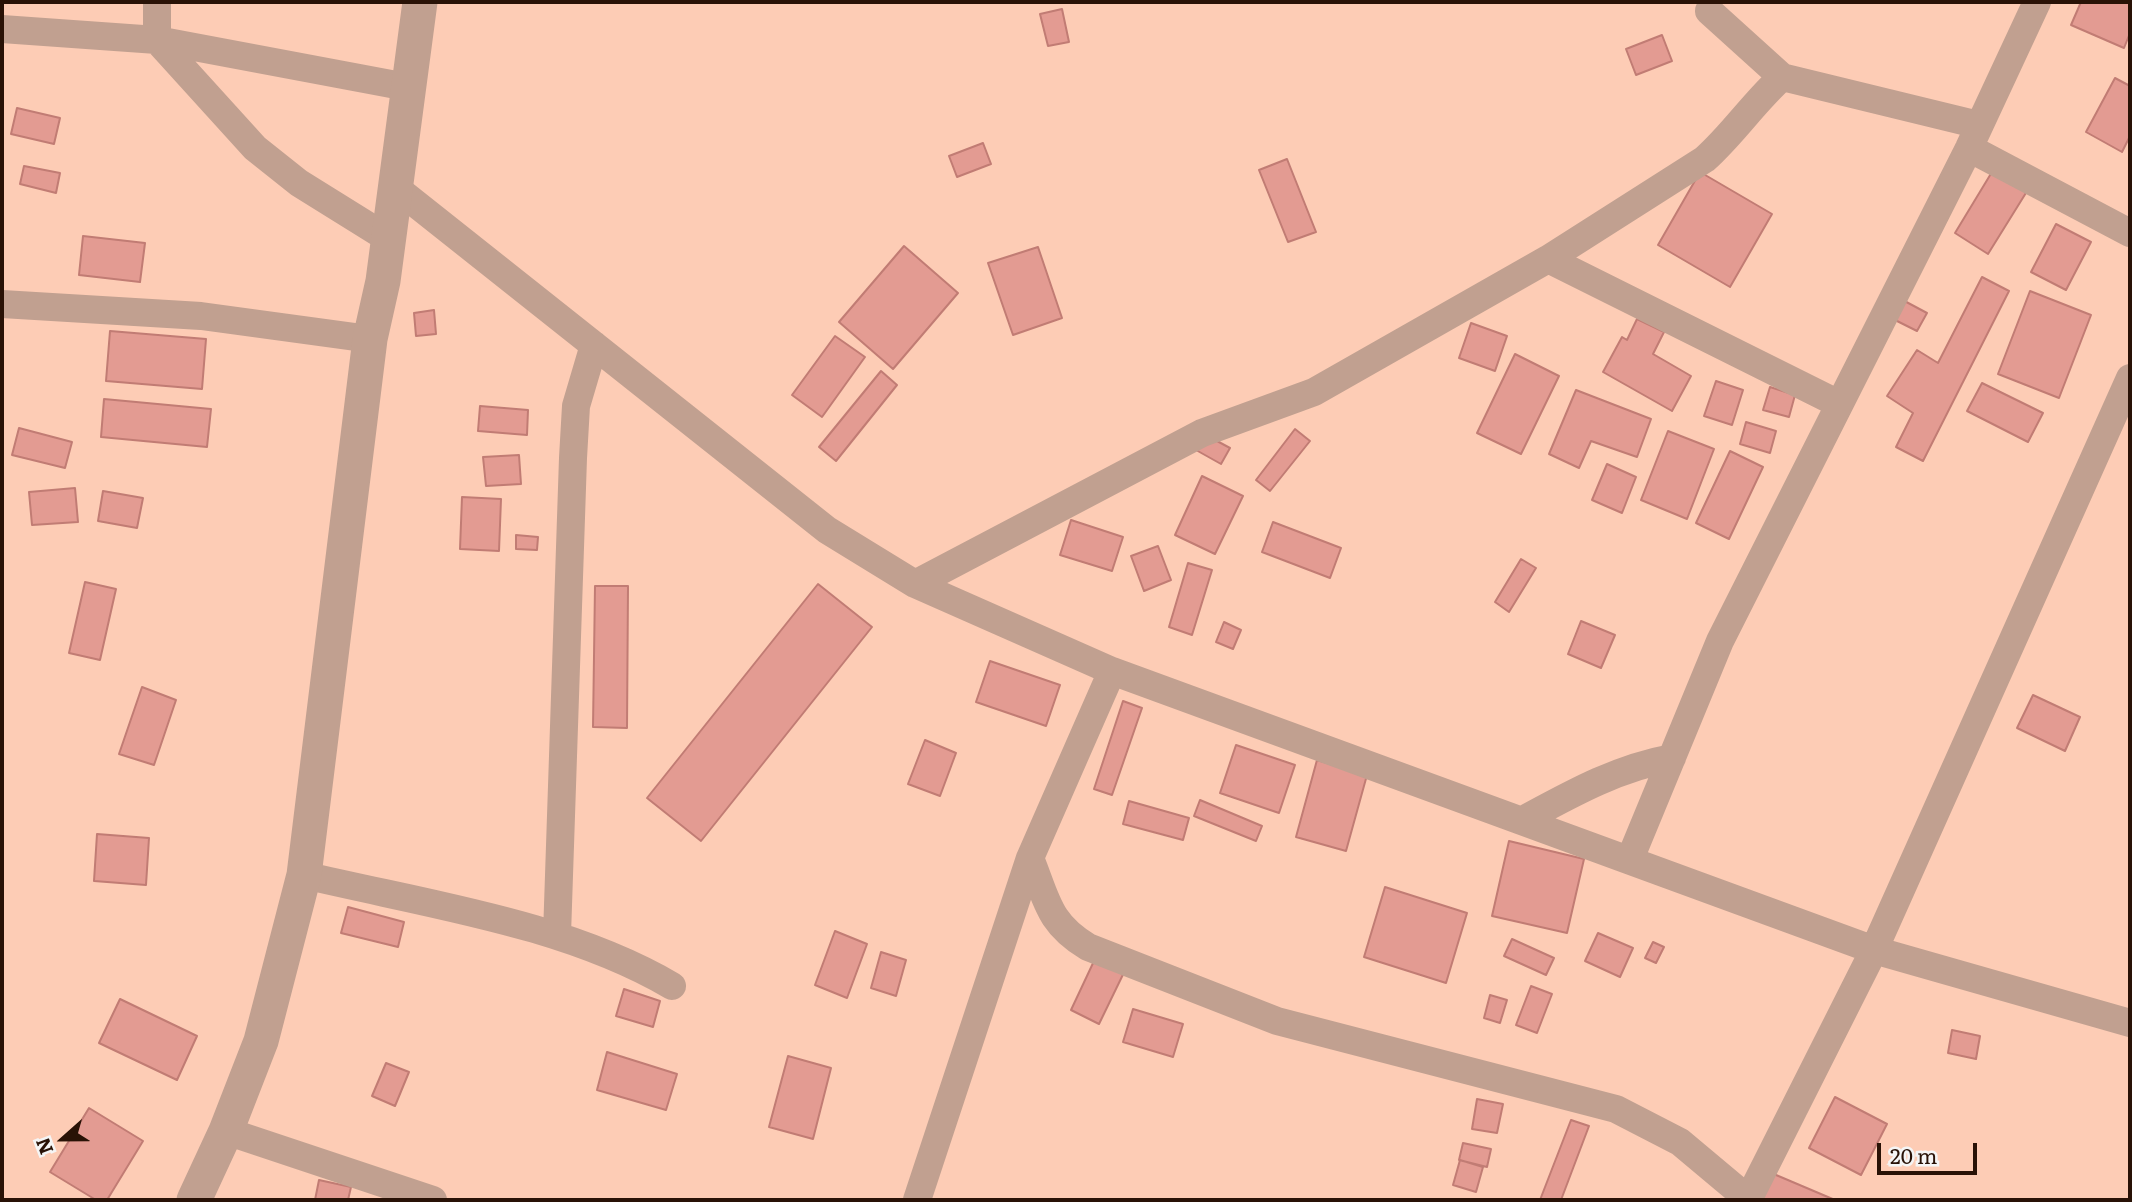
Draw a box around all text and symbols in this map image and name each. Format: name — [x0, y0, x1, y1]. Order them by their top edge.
north arrow — [28, 1104, 98, 1174]
scale bar — [1880, 1128, 1980, 1172]
text: N — [27, 1134, 59, 1159]
text: 20 m — [1890, 1139, 1937, 1170]

